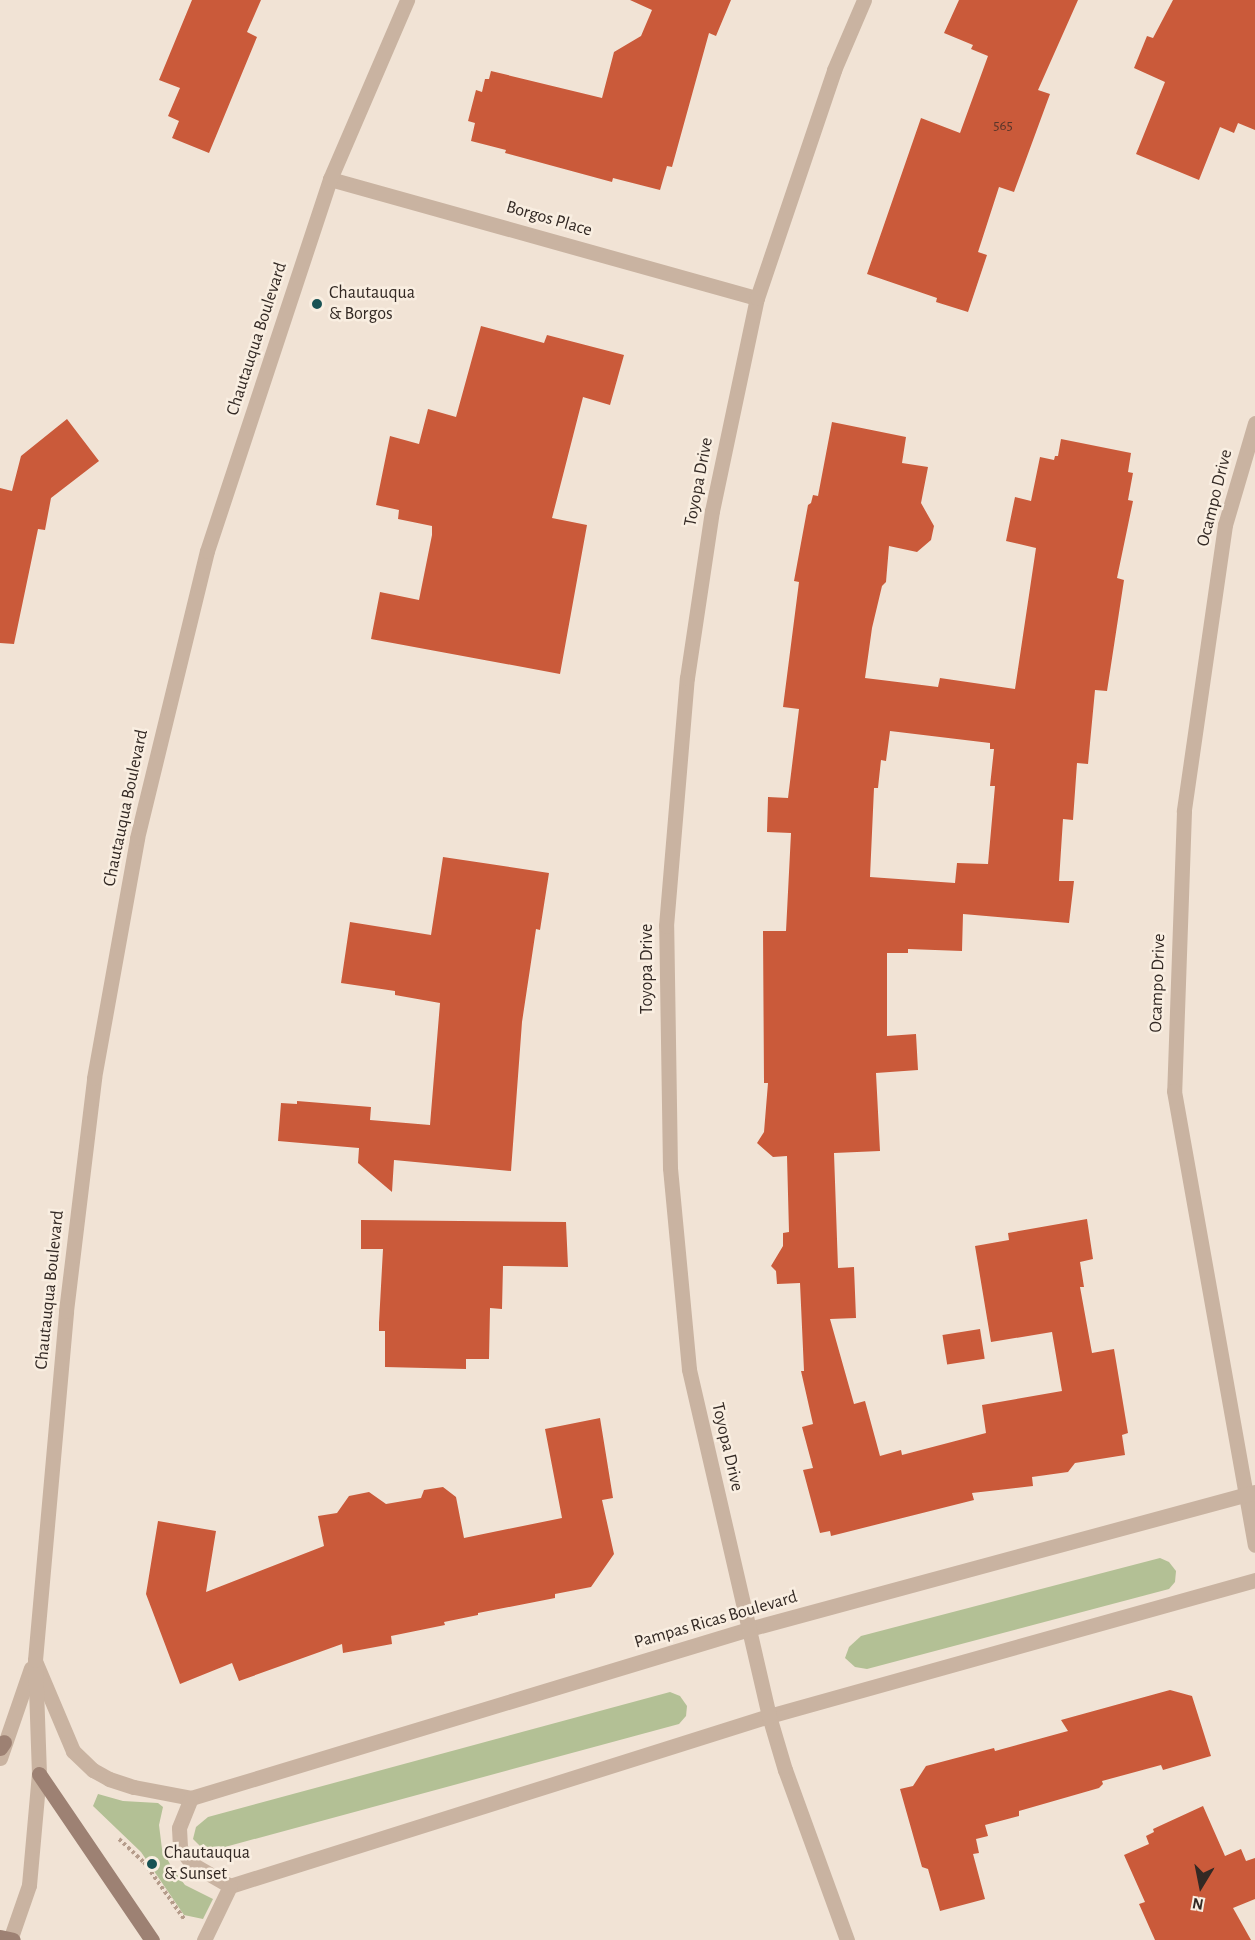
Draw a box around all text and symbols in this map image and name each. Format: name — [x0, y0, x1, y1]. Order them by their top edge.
house number: 565 — [993, 117, 1013, 135]
street label: Borgos Place — [503, 196, 595, 242]
street label: Chautauqua Boulevard — [222, 260, 292, 418]
place label: Chautauqua & Borgos — [329, 283, 415, 326]
marker: Chautauqua & Borgos — [310, 297, 324, 311]
street label: Toyopa Drive — [680, 436, 718, 528]
street label: Ocampo Drive — [1193, 447, 1237, 549]
street label: Chautauqua Boulevard — [99, 728, 153, 888]
street label: Toyopa Drive — [636, 924, 658, 1014]
street label: Ocampo Drive — [1145, 933, 1171, 1033]
street label: Chautauqua Boulevard — [31, 1209, 69, 1371]
street label: Toyopa Drive — [706, 1401, 748, 1493]
street label: Pampas Ricas Boulevard — [632, 1586, 800, 1654]
place label: Chautauqua & Sunset — [164, 1843, 250, 1886]
north arrow — [1171, 1856, 1231, 1916]
marker: Chautauqua & Sunset — [145, 1857, 159, 1871]
text: N — [1191, 1895, 1205, 1913]

